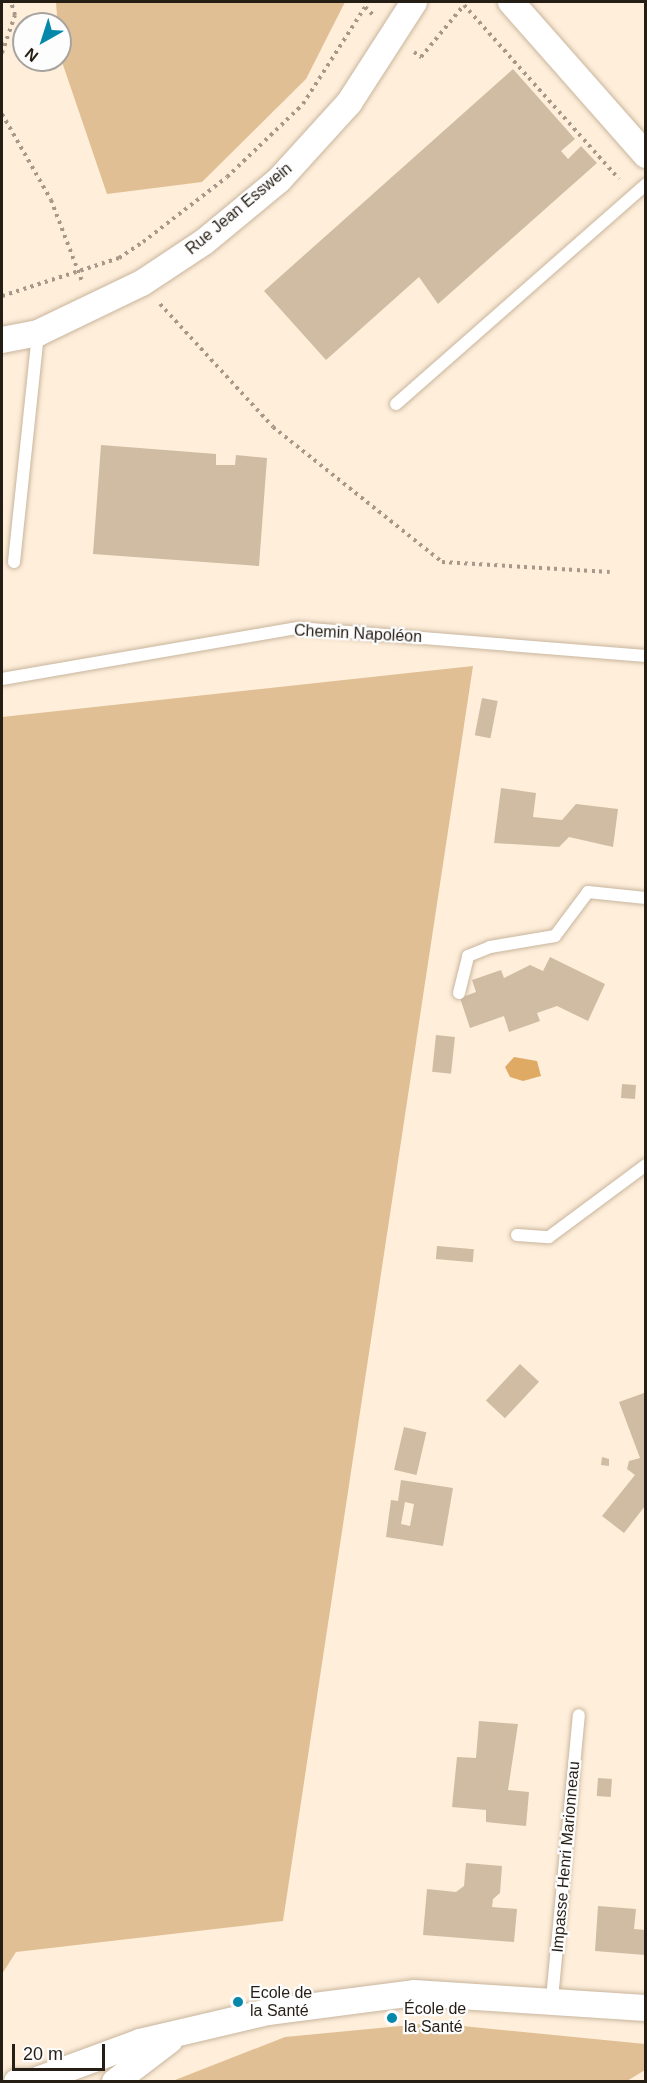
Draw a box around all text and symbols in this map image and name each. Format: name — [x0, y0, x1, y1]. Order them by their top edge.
north arrow — [12, 12, 72, 72]
text: N — [22, 45, 41, 65]
street label: Rue Jean Esswein — [182, 159, 296, 259]
street label: Chemin Napoléon — [294, 621, 422, 647]
street label: Impasse Henri Marionneau — [548, 1760, 584, 1954]
place label: Ecole de la Santé — [250, 1983, 312, 2021]
marker: Ecole de la Santé — [231, 1995, 245, 2009]
place label: École de la Santé — [404, 1999, 466, 2037]
marker: École de la Santé — [385, 2011, 399, 2025]
scale bar — [15, 2032, 108, 2070]
text: 20 m — [23, 2044, 63, 2064]

